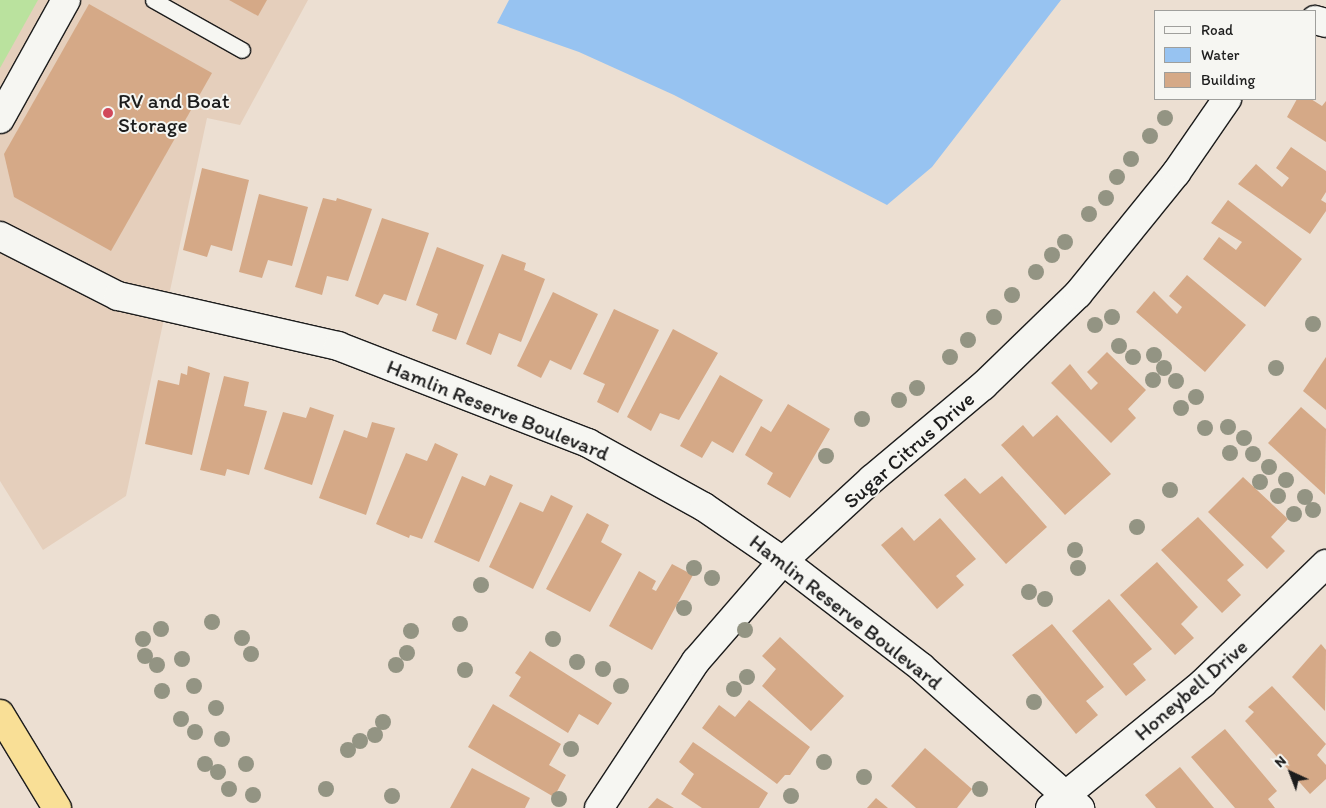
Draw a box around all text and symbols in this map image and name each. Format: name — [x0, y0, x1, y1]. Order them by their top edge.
legend — [1154, 10, 1316, 100]
text: Road — [1201, 21, 1233, 39]
text: Water — [1201, 46, 1239, 64]
text: Building — [1201, 71, 1255, 89]
place label: RV and Boat Storage — [118, 88, 229, 138]
marker: RV and Boat Storage — [102, 107, 114, 119]
street label: Hamlin Reserve Boulevard — [383, 354, 613, 466]
street label: Sugar Citrus Drive — [839, 386, 979, 514]
street label: Hamlin Reserve Boulevard — [745, 529, 947, 695]
street label: Honeybell Drive — [1129, 634, 1253, 746]
north arrow — [1266, 748, 1316, 798]
text: N — [1271, 752, 1290, 771]

